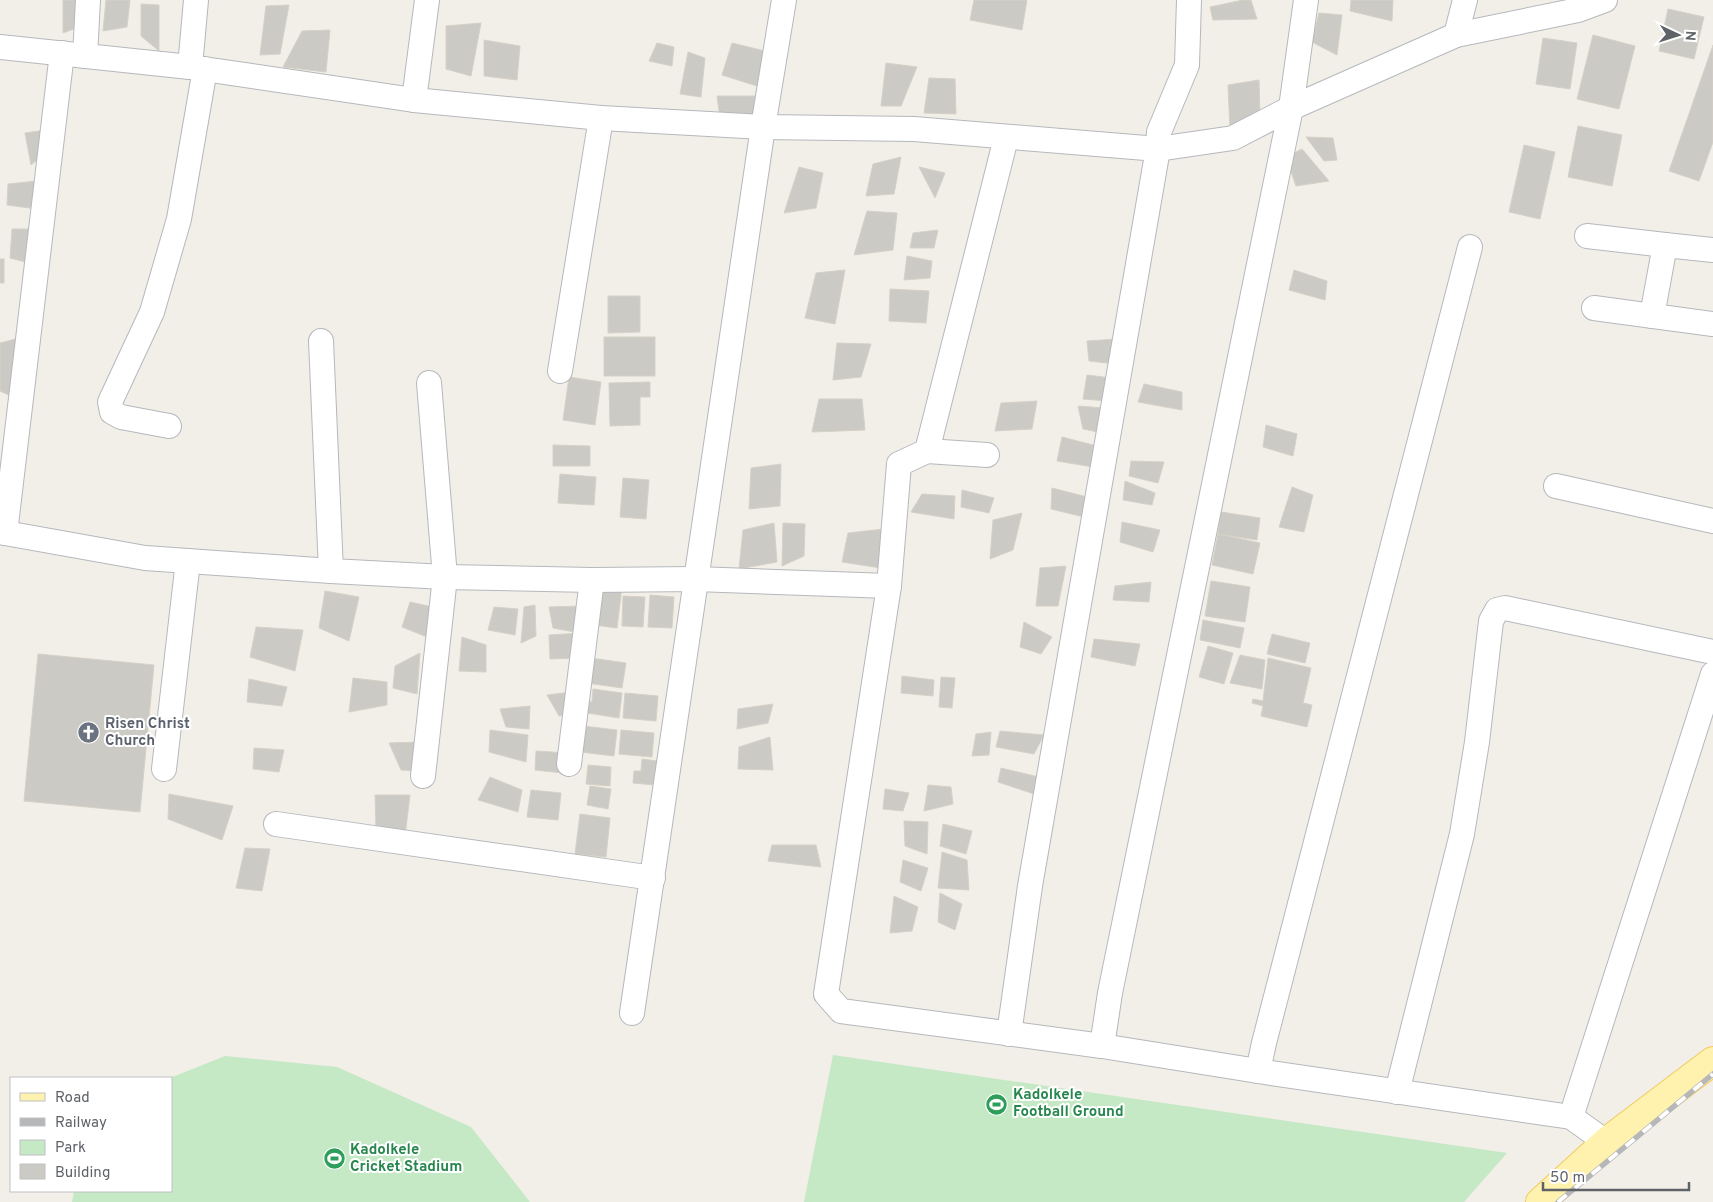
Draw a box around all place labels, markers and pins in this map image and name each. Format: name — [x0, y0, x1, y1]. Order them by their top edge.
place label: Risen Christ Church — [105, 715, 190, 751]
church icon: Risen Christ Church — [77, 721, 101, 745]
place label: Kadolkele Football Ground — [1013, 1086, 1124, 1122]
sports icon: Kadolkele Football Ground — [985, 1092, 1009, 1116]
place label: Kadolkele Cricket Stadium — [350, 1141, 462, 1177]
sports icon: Kadolkele Cricket Stadium — [322, 1147, 346, 1171]

